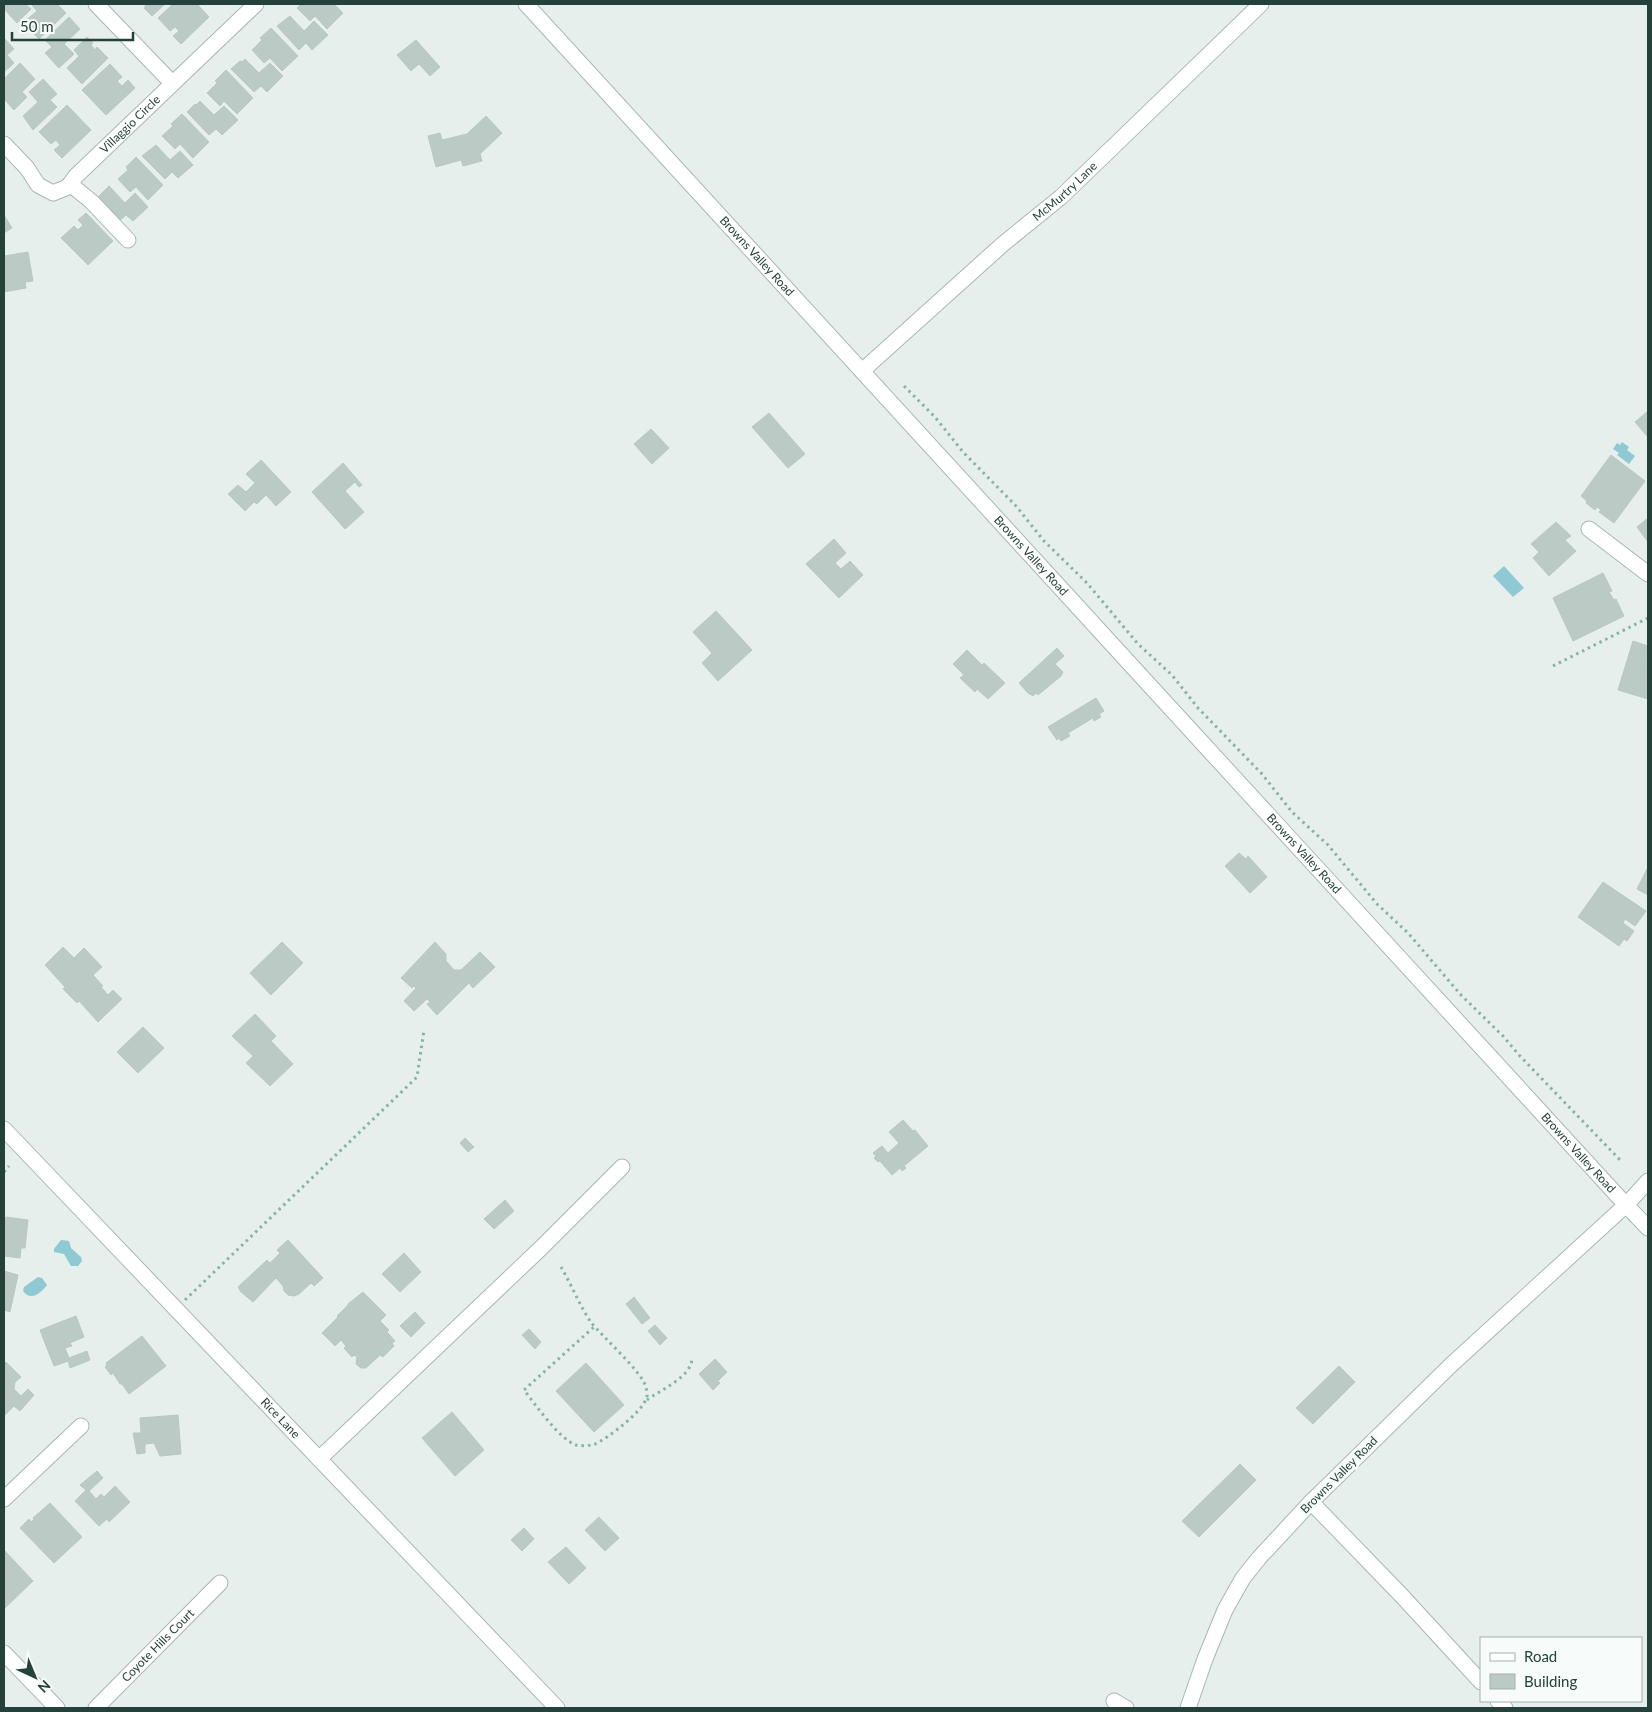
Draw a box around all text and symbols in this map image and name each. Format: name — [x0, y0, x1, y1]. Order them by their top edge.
scale bar — [12, 10, 134, 42]
text: 50 m — [20, 17, 54, 35]
street label: Villaggio Circle — [96, 92, 163, 156]
street label: McMurtry Lane — [1029, 158, 1100, 224]
street label: Browns Valley Road — [717, 213, 798, 299]
street label: Browns Valley Road — [991, 512, 1072, 599]
street label: Browns Valley Road — [1264, 810, 1345, 896]
street label: Browns Valley Road — [1538, 1110, 1619, 1196]
street label: Rice Lane — [258, 1394, 304, 1441]
street label: Browns Valley Road — [1297, 1433, 1380, 1516]
street label: Coyote Hills Court — [118, 1605, 198, 1685]
legend — [1480, 1637, 1642, 1702]
text: Road — [1524, 1647, 1557, 1665]
north arrow — [10, 1652, 60, 1702]
text: Building — [1524, 1672, 1577, 1690]
text: N — [35, 1677, 54, 1697]

